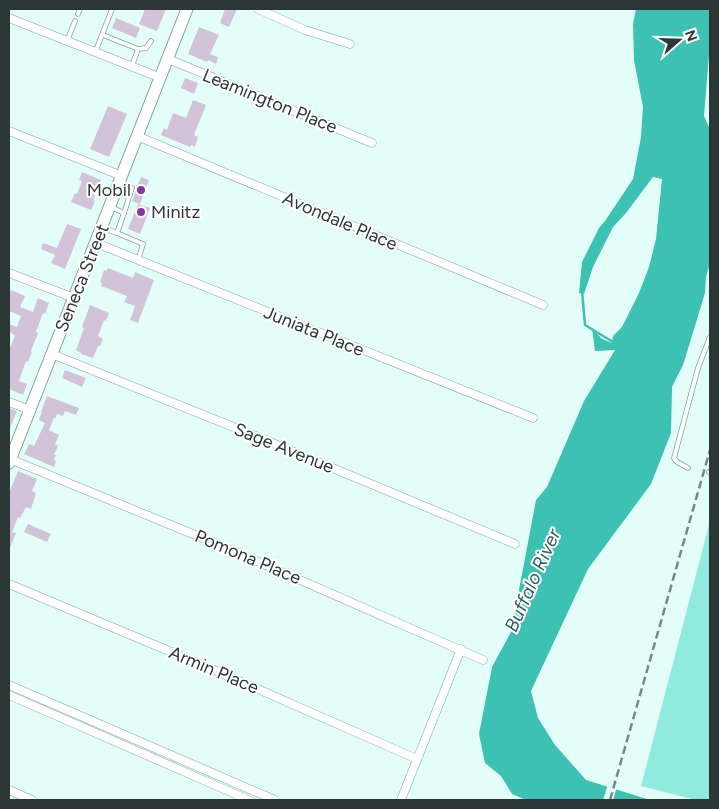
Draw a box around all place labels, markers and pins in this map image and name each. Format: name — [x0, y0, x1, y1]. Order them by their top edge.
place label: Mobil — [87, 179, 131, 201]
marker: Mobil — [135, 184, 147, 196]
place label: Minitz — [151, 201, 200, 223]
marker: Minitz — [135, 206, 147, 218]

